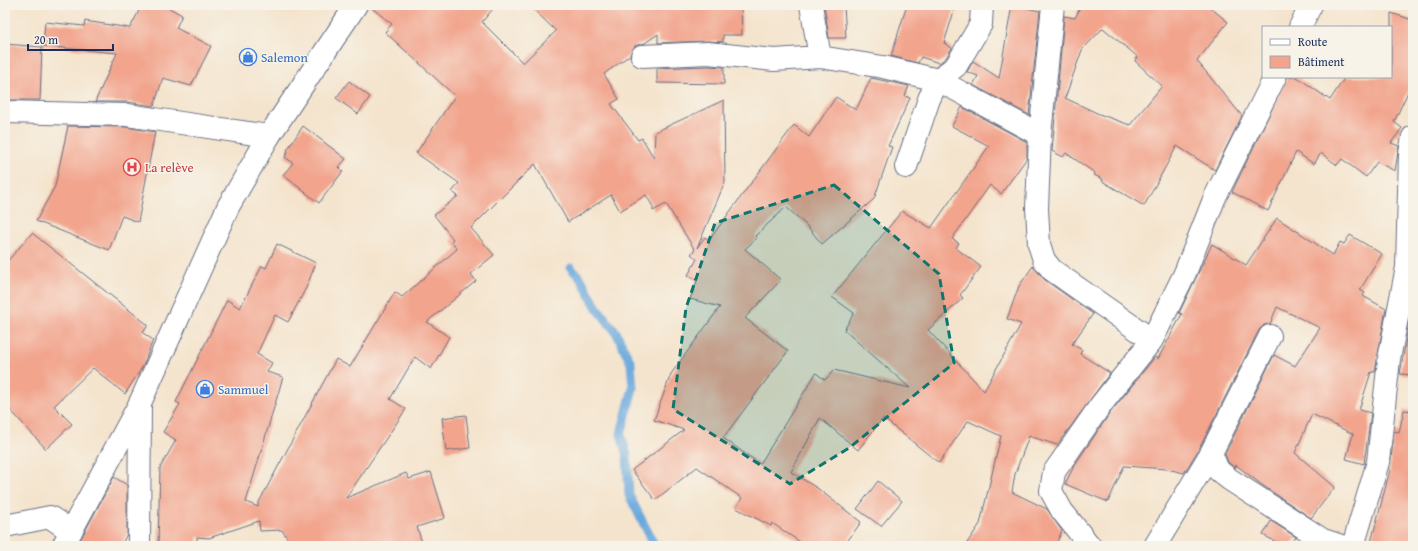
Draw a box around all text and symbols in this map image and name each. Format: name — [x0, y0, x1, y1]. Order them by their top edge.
scale bar — [28, 26, 113, 52]
legend — [1262, 26, 1392, 78]
text: 20 m — [34, 31, 58, 48]
text: Route — [1298, 33, 1328, 50]
shop icon: Salemon — [238, 47, 258, 67]
place label: Salemon — [261, 48, 308, 67]
text: Bâtiment — [1298, 53, 1345, 70]
hospital icon: La relève — [122, 157, 142, 177]
place label: La relève — [145, 158, 194, 177]
shop icon: Sammuel — [195, 379, 215, 399]
place label: Sammuel — [218, 380, 269, 399]

